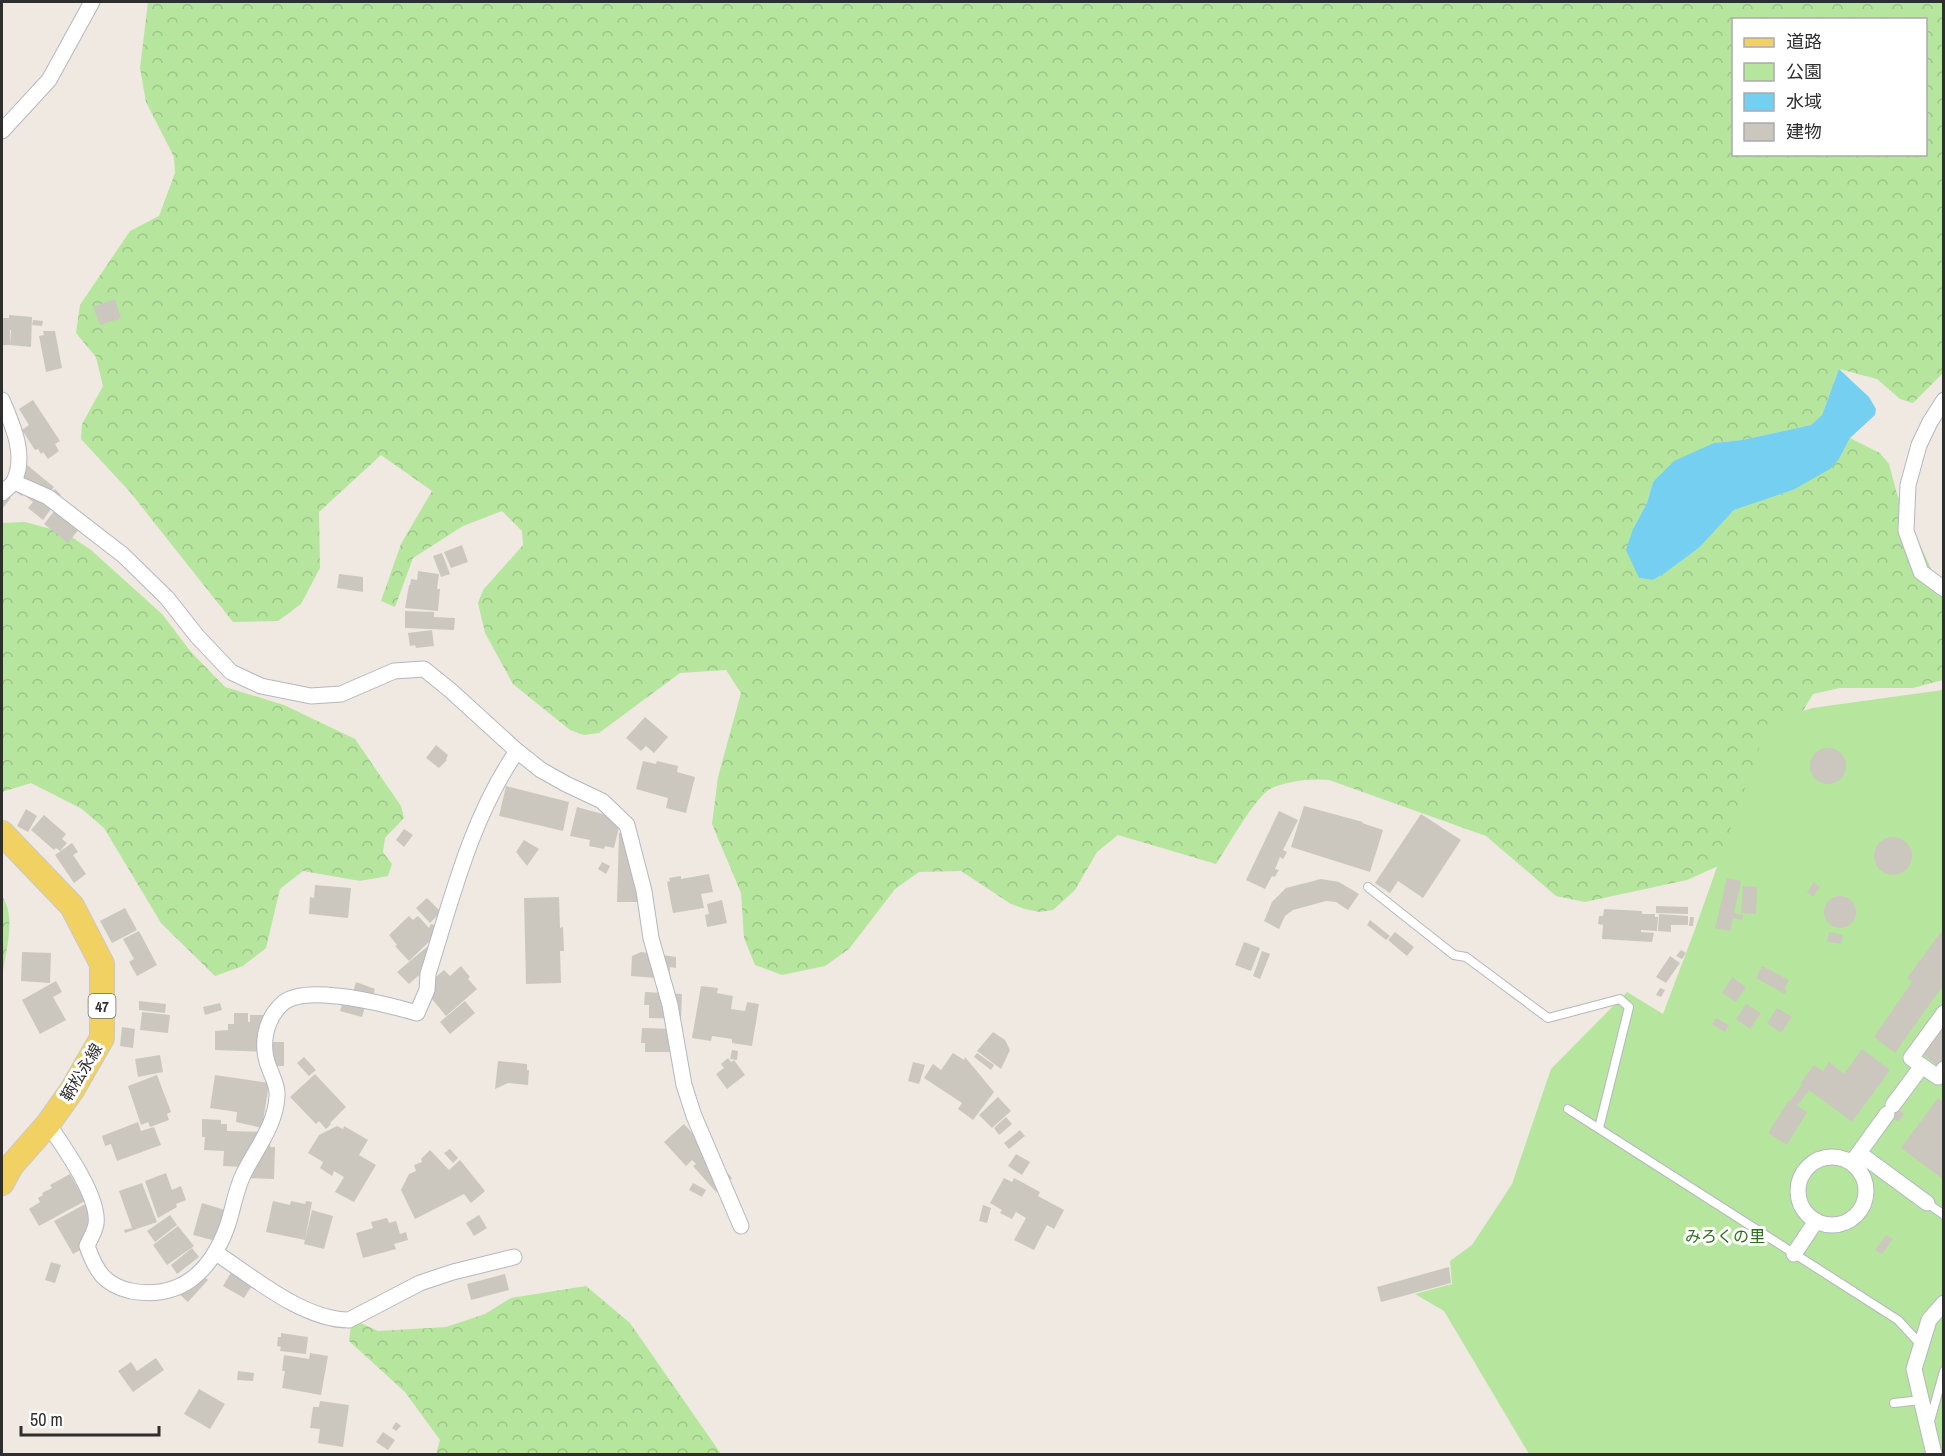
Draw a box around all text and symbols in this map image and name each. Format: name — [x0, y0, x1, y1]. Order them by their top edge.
legend — [1732, 18, 1927, 156]
text: 道路 — [1786, 29, 1822, 54]
text: 公園 — [1786, 59, 1822, 84]
text: 水域 — [1786, 89, 1822, 114]
text: 建物 — [1786, 119, 1822, 144]
road number: 47 — [88, 994, 116, 1018]
street label: 鞆松永線 — [55, 1039, 107, 1105]
park label: みろくの里 — [1685, 1225, 1765, 1247]
scale bar — [21, 1399, 159, 1437]
text: 50 m — [30, 1407, 63, 1432]

